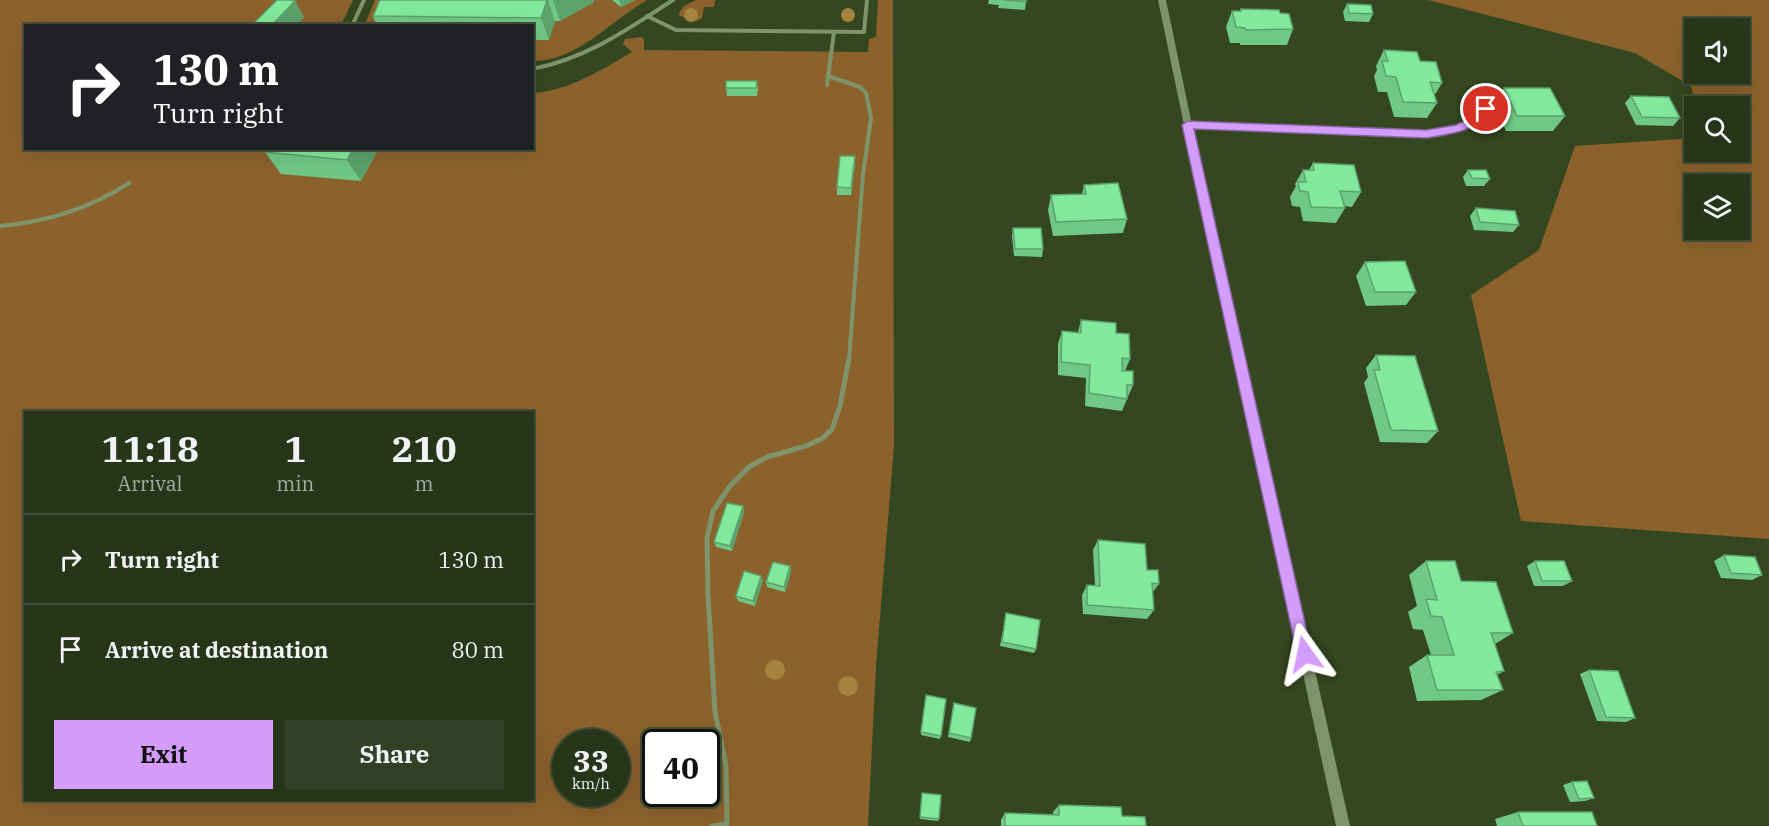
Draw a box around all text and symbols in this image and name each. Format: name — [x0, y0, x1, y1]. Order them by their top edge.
map controls — [1684, 18, 1750, 240]
button: sound — [1684, 18, 1750, 84]
text: 130 m — [153, 42, 279, 97]
icon: right — [54, 48, 132, 126]
pin — [1460, 83, 1511, 134]
icon: arrive — [1469, 92, 1502, 125]
text: Turn right — [153, 95, 284, 130]
button: search — [1684, 96, 1750, 162]
button: layers — [1684, 174, 1750, 240]
text: 11:18 — [101, 425, 199, 472]
text: 1 — [284, 425, 306, 472]
text: 210 — [392, 425, 457, 472]
text: Arrival — [118, 470, 183, 497]
text: min — [276, 470, 314, 497]
text: m — [415, 470, 434, 497]
icon: right — [54, 543, 87, 576]
text: Turn right — [105, 545, 219, 574]
text: 130 m — [438, 545, 504, 574]
position arrow — [1273, 622, 1337, 686]
icon: arrive — [54, 633, 87, 666]
text: Arrive at destination — [105, 635, 328, 664]
text: 80 m — [452, 635, 504, 664]
button: Exit — [54, 720, 273, 789]
button: Share — [285, 720, 504, 789]
speed limit sign: 40 — [642, 729, 720, 807]
text: 33 — [573, 741, 609, 780]
text: km/h — [572, 774, 610, 793]

